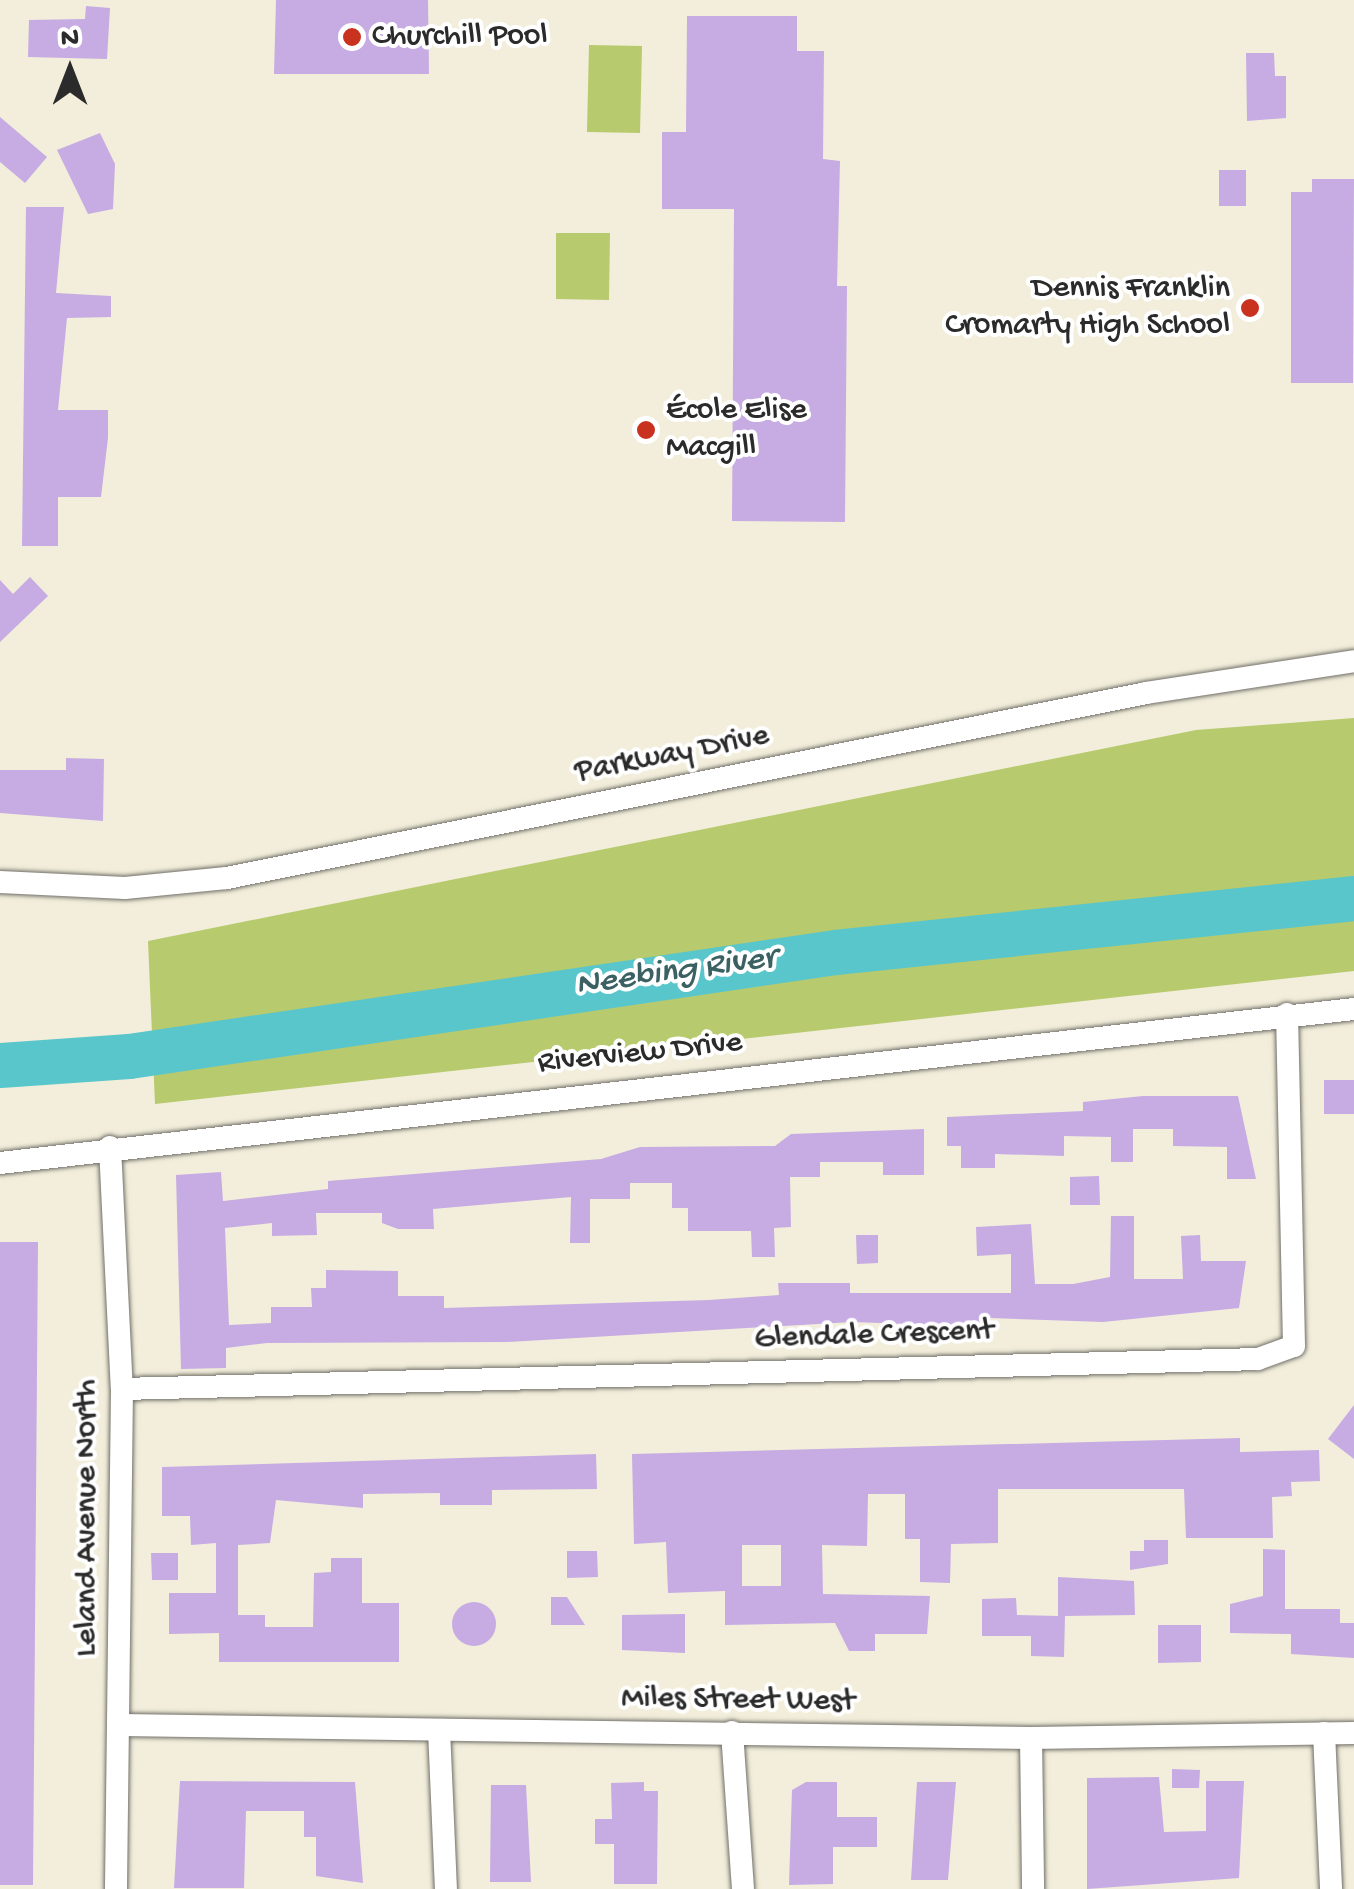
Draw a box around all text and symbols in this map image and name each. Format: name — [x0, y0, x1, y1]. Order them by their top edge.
place label: Churchill Pool — [372, 18, 547, 56]
north arrow — [20, 20, 120, 120]
text: N — [61, 23, 79, 56]
marker: Churchill Pool — [341, 26, 363, 48]
place label: Dennis Franklin Cromarty High School — [945, 271, 1230, 346]
marker: Dennis Franklin Cromarty High School — [1239, 297, 1261, 319]
place label: École Elise Macgill — [666, 393, 807, 468]
marker: École Elise Macgill — [635, 419, 657, 441]
street label: Parkway Drive — [572, 717, 772, 793]
water label: Neebing River — [573, 938, 779, 1008]
street label: Riverview Drive — [536, 1024, 744, 1084]
street label: Glendale Crescent — [754, 1313, 994, 1359]
street label: Leland Avenue North — [69, 1379, 107, 1657]
street label: Miles Street West — [621, 1680, 855, 1722]

